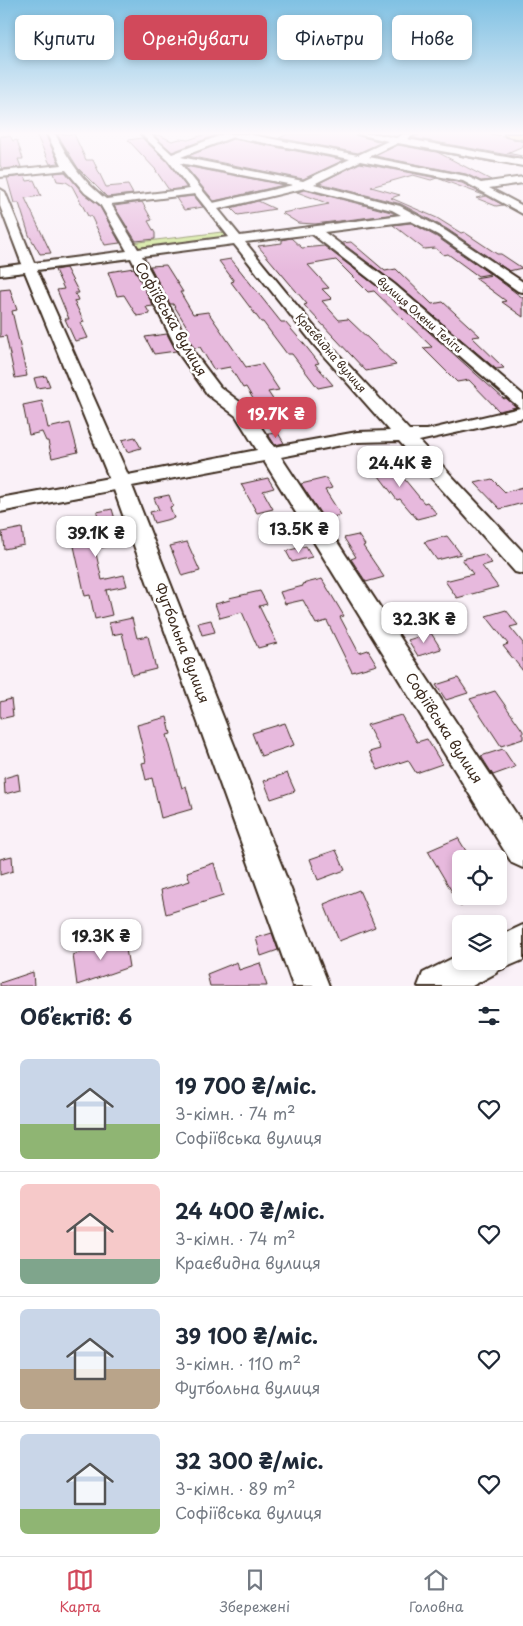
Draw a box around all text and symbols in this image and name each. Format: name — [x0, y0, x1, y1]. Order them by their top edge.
chip: Купити — [15, 15, 114, 60]
chip: Орендувати — [124, 15, 267, 60]
chip: Фільтри — [277, 15, 382, 60]
chip: Нове — [392, 15, 472, 60]
street label: Софіївська вулиця — [130, 258, 213, 380]
street label: вулиця Олени Теліги — [374, 272, 467, 357]
street label: Краєвидна вулиця — [292, 309, 371, 396]
pin: 19.7K ₴ — [230, 396, 322, 439]
text: 19.7K ₴ — [247, 401, 305, 425]
pin: 24.4K ₴ — [354, 446, 446, 488]
text: 24.4K ₴ — [368, 450, 432, 474]
pin: 13.5K ₴ — [253, 512, 345, 554]
pin: 39.1K ₴ — [50, 516, 142, 558]
text: 13.5K ₴ — [269, 516, 329, 540]
text: 39.1K ₴ — [67, 520, 125, 544]
street label: Футбольна вулиця — [150, 580, 215, 706]
pin: 32.3K ₴ — [378, 602, 470, 644]
text: 32.3K ₴ — [392, 606, 456, 630]
street label: Софіївська вулиця — [401, 668, 488, 787]
map controls — [452, 850, 507, 970]
button: locate — [452, 850, 507, 905]
button: layers — [452, 915, 507, 970]
pin: 19.3K ₴ — [55, 918, 147, 961]
text: 19.3K ₴ — [72, 923, 130, 947]
text: Об’єктів: 6 — [20, 1000, 132, 1032]
icon: filters — [475, 1002, 503, 1030]
text: 19 700 ₴/міс. — [175, 1069, 317, 1101]
icon: home — [60, 1079, 120, 1139]
icon: heart — [475, 1095, 503, 1123]
text: 3-кімн. · 74 m² — [175, 1101, 296, 1125]
text: Софіївська вулиця — [175, 1125, 322, 1149]
text: 24 400 ₴/міс. — [175, 1194, 325, 1226]
icon: home — [60, 1204, 120, 1264]
icon: heart — [475, 1220, 503, 1248]
text: 3-кімн. · 74 m² — [175, 1226, 296, 1250]
text: Краєвидна вулиця — [175, 1250, 321, 1274]
text: 39 100 ₴/міс. — [175, 1319, 318, 1351]
icon: home — [60, 1329, 120, 1389]
icon: heart — [475, 1345, 503, 1373]
text: 3-кімн. · 110 m² — [175, 1351, 301, 1375]
text: Футбольна вулиця — [175, 1375, 321, 1399]
text: 32 300 ₴/міс. — [175, 1444, 324, 1476]
icon: home — [60, 1454, 120, 1514]
icon: heart — [475, 1470, 503, 1498]
text: 3-кімн. · 89 m² — [175, 1476, 295, 1500]
text: Софіївська вулиця — [175, 1500, 322, 1524]
tab: Карта — [60, 1566, 101, 1617]
tab: Збережені — [220, 1566, 290, 1617]
tab: Головна — [409, 1566, 463, 1617]

